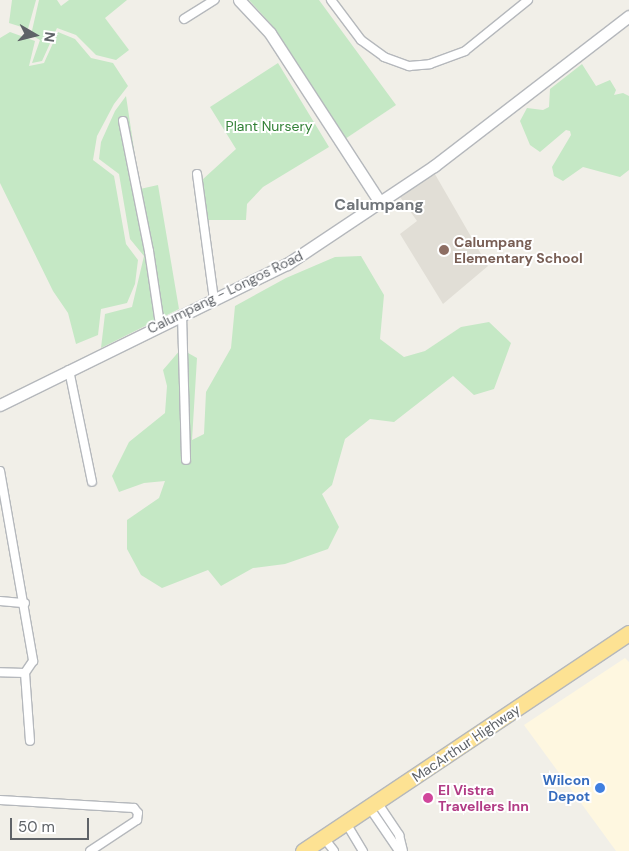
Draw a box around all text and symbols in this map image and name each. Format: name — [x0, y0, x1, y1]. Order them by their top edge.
north arrow — [10, 10, 60, 60]
text: N — [40, 31, 59, 43]
park label: Plant Nursery — [226, 118, 312, 134]
district label: Calumpang — [334, 195, 424, 215]
place label: Calumpang Elementary School — [454, 234, 583, 266]
marker: Calumpang Elementary School — [438, 244, 450, 256]
street label: Calumpang - Longos Road — [144, 247, 306, 337]
street label: MacArthur Highway — [409, 701, 523, 785]
place label: Wilcon Depot — [542, 772, 590, 804]
place label: El Vistra Travellers Inn — [438, 782, 529, 814]
marker: Wilcon Depot — [594, 782, 606, 794]
marker: El Vistra Travellers Inn — [422, 792, 434, 804]
scale bar — [12, 808, 91, 840]
text: 50 m — [18, 817, 55, 837]

